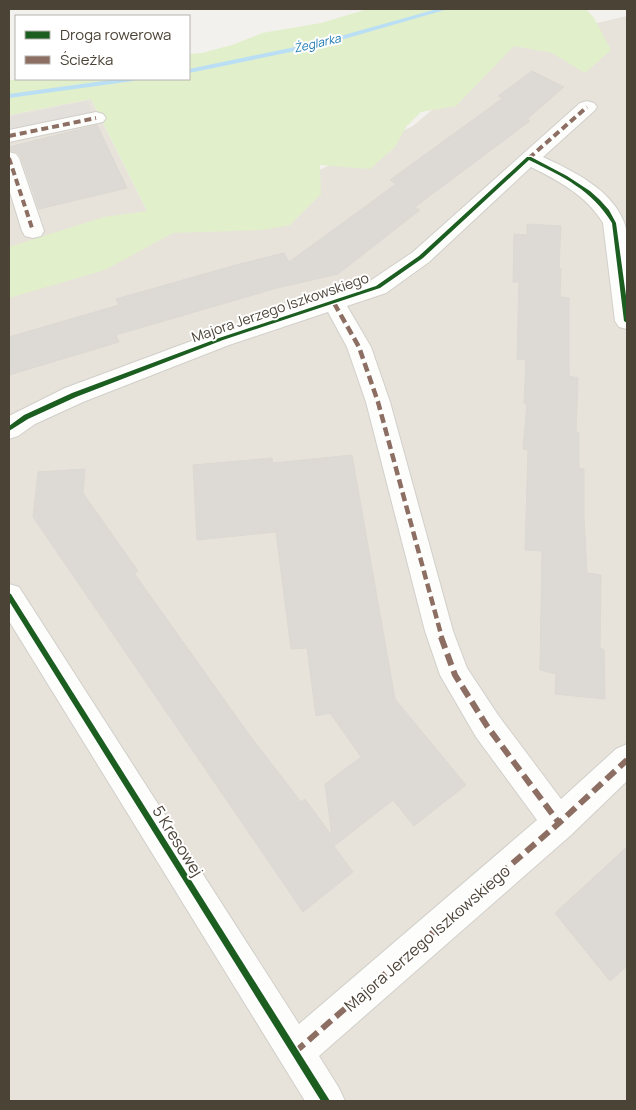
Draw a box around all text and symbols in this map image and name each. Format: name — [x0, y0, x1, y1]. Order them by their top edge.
legend — [15, 15, 190, 80]
text: Droga rowerowa — [60, 24, 171, 45]
water label: Żeglarka — [292, 29, 344, 57]
text: Ścieżka — [60, 49, 113, 70]
street label: Majora Jerzego Iszkowskiego — [189, 268, 371, 346]
street label: 5 Kresowej — [148, 801, 208, 881]
street label: Majora Jerzego Iszkowskiego — [339, 860, 515, 1016]

